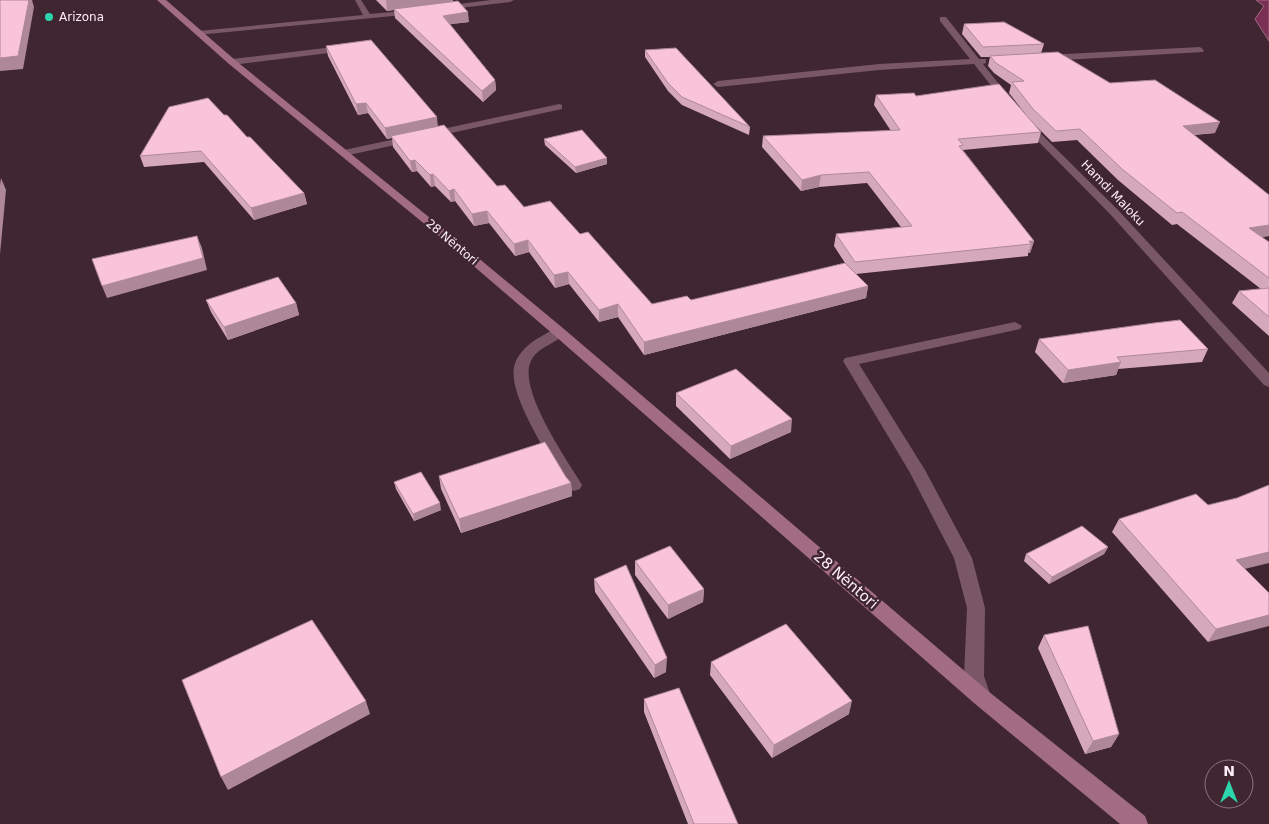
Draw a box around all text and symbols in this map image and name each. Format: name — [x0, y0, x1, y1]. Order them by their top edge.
place label: Arizona — [59, 10, 104, 24]
marker: Arizona — [43, 11, 55, 23]
street label: Hamdi Maloku — [1078, 157, 1148, 229]
street label: 28 Nëntori — [423, 216, 481, 268]
street label: 28 Nëntori — [810, 547, 882, 613]
north arrow — [1204, 759, 1254, 809]
text: N — [1223, 763, 1235, 779]

